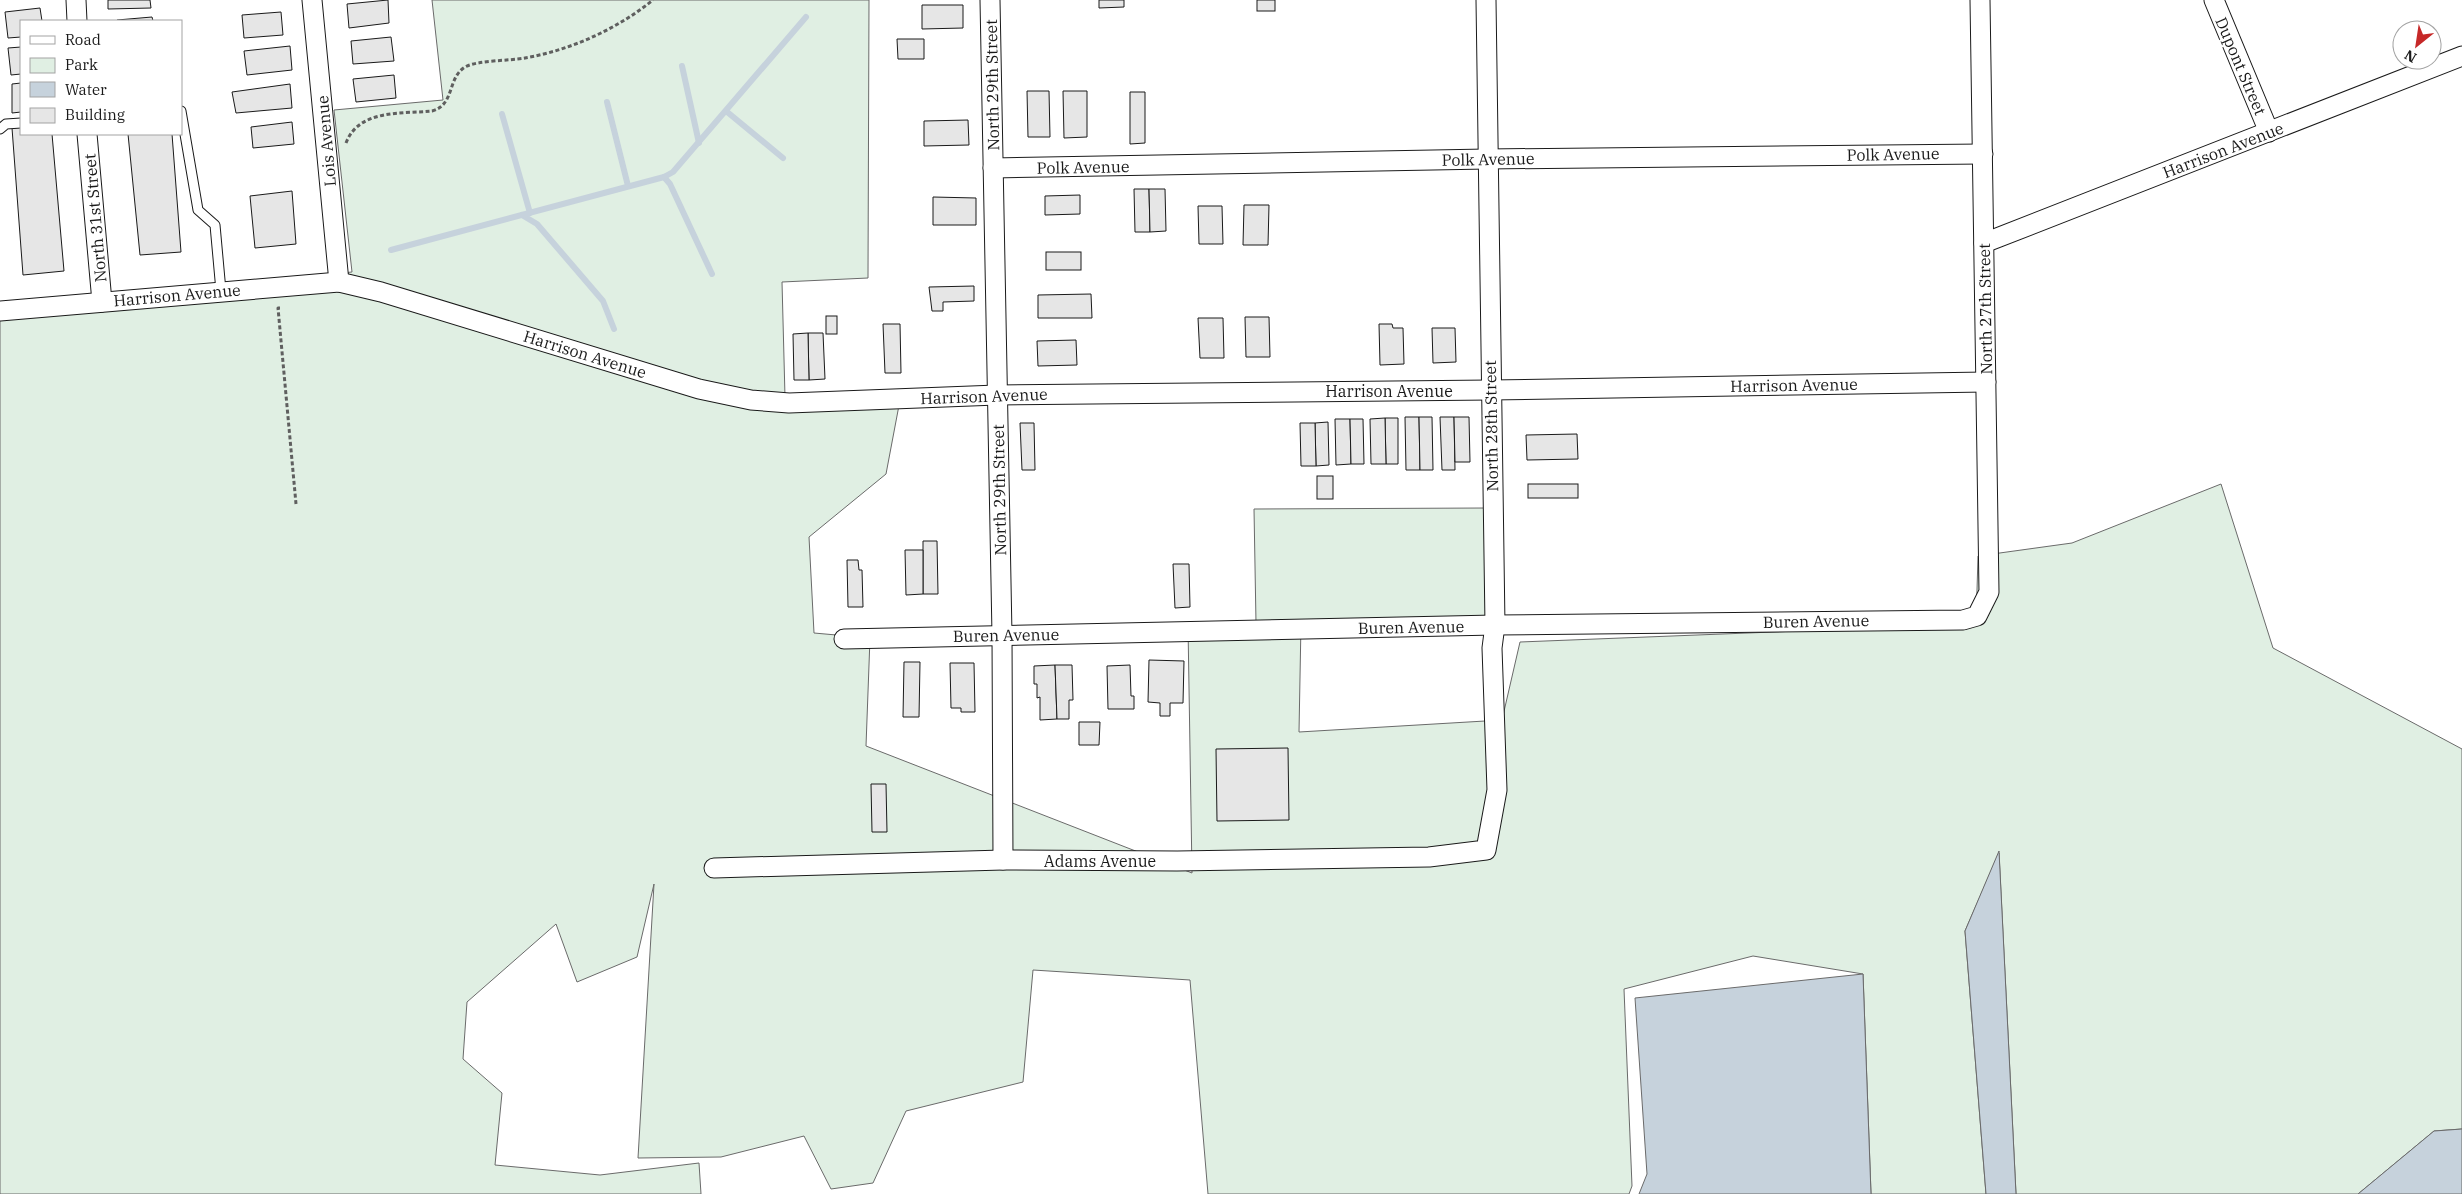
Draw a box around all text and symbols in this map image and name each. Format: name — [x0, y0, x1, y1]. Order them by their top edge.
street label: Dupont Street — [2211, 14, 2271, 118]
street label: North 29th Street — [981, 19, 1003, 151]
legend — [20, 20, 182, 135]
north arrow — [2392, 20, 2442, 70]
text: Road — [65, 30, 101, 49]
text: N — [2401, 46, 2420, 67]
text: Park — [65, 55, 98, 74]
text: Water — [65, 80, 107, 99]
street label: Lois Avenue — [312, 95, 340, 187]
text: Building — [65, 105, 125, 124]
street label: Harrison Avenue — [2160, 118, 2286, 182]
street label: Polk Avenue — [1846, 143, 1940, 165]
street label: Polk Avenue — [1441, 148, 1535, 170]
street label: North 31st Street — [79, 152, 111, 283]
street label: Polk Avenue — [1036, 156, 1130, 178]
street label: North 27th Street — [1974, 243, 1996, 375]
street label: Harrison Avenue — [113, 279, 241, 311]
street label: Harrison Avenue — [521, 326, 649, 382]
street label: North 28th Street — [1480, 360, 1502, 492]
street label: Harrison Avenue — [1730, 374, 1858, 396]
street label: Harrison Avenue — [1325, 381, 1453, 401]
street label: Harrison Avenue — [920, 384, 1048, 408]
street label: North 29th Street — [988, 424, 1010, 556]
street label: Buren Avenue — [1763, 610, 1869, 632]
street label: Buren Avenue — [1358, 616, 1464, 638]
street label: Buren Avenue — [953, 624, 1059, 646]
street label: Adams Avenue — [1044, 851, 1156, 871]

